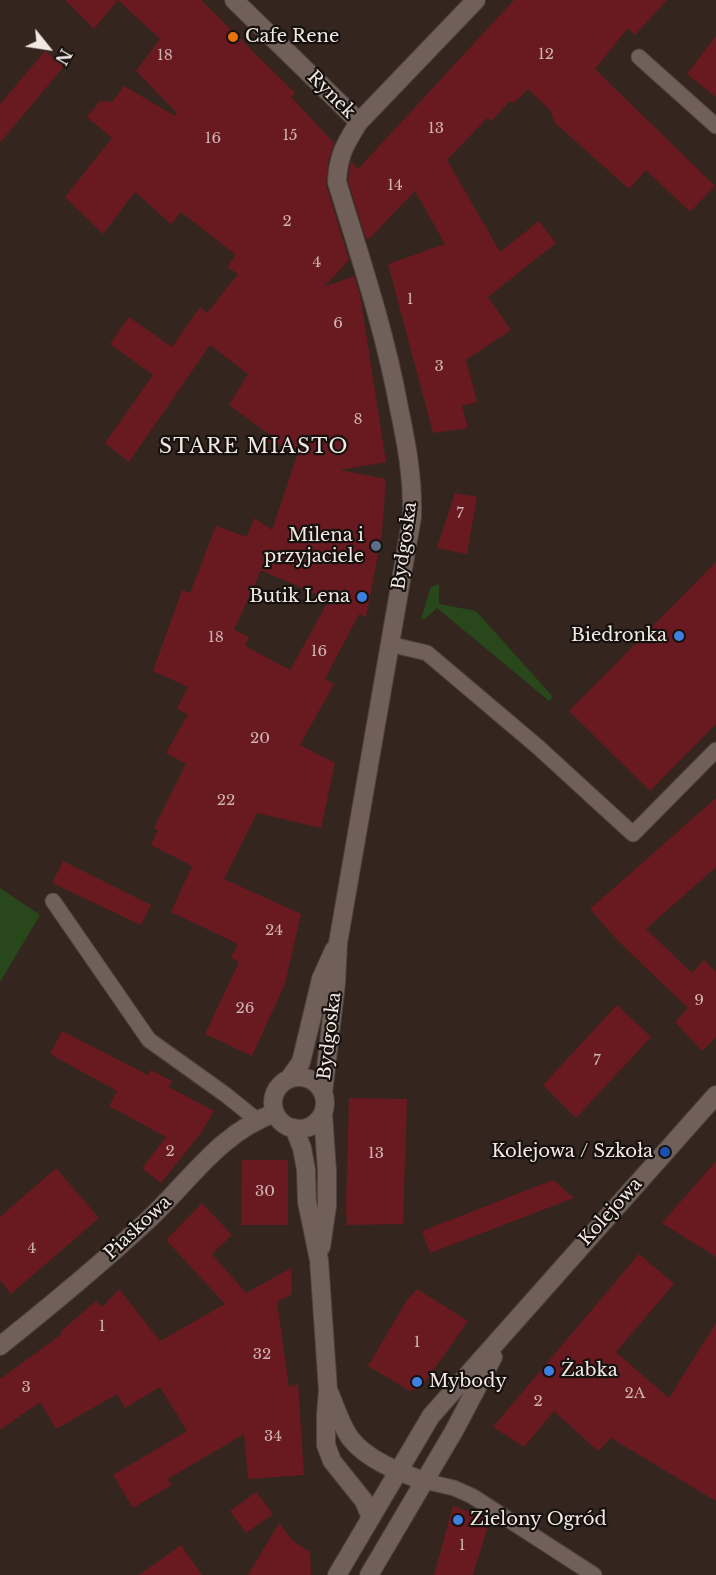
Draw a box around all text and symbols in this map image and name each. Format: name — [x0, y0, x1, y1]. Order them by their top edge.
north arrow — [18, 18, 78, 78]
place label: Cafe Rene — [245, 26, 339, 48]
marker: Cafe Rene — [226, 30, 240, 44]
text: N — [51, 45, 76, 69]
house number: 12 — [538, 46, 554, 64]
house number: 18 — [157, 47, 173, 65]
street label: Rynek — [303, 67, 359, 123]
house number: 13 — [428, 120, 444, 138]
house number: 15 — [282, 127, 298, 145]
house number: 16 — [205, 130, 221, 148]
house number: 14 — [387, 177, 403, 195]
house number: 2 — [282, 213, 292, 231]
house number: 4 — [313, 254, 321, 272]
house number: 1 — [407, 291, 413, 309]
house number: 6 — [333, 315, 343, 333]
house number: 3 — [434, 358, 444, 376]
house number: 8 — [353, 411, 363, 429]
district label: STARE MIASTO — [159, 435, 349, 459]
street label: Bydgoska — [388, 501, 422, 591]
house number: 7 — [456, 505, 464, 523]
place label: Milena i przyjaciele — [264, 525, 364, 568]
marker: Milena i przyjaciele — [369, 539, 383, 553]
place label: Butik Lena — [249, 586, 350, 608]
marker: Butik Lena — [355, 590, 369, 604]
place label: Biedronka — [571, 625, 667, 647]
house number: 18 — [208, 629, 224, 647]
marker: Biedronka — [672, 629, 686, 643]
house number: 16 — [311, 643, 327, 661]
house number: 20 — [250, 730, 270, 748]
house number: 22 — [217, 792, 235, 810]
house number: 24 — [265, 922, 283, 940]
street label: Bydgoska — [314, 991, 346, 1081]
house number: 9 — [694, 992, 704, 1010]
house number: 26 — [236, 1000, 254, 1018]
house number: 7 — [593, 1052, 601, 1070]
place label: Kolejowa / Szkoła — [491, 1141, 653, 1163]
house number: 2 — [165, 1143, 175, 1161]
house number: 13 — [368, 1145, 384, 1163]
marker: Kolejowa / Szkoła — [658, 1145, 672, 1159]
street label: Kolejowa — [575, 1174, 647, 1250]
house number: 30 — [255, 1183, 275, 1201]
street label: Piaskowa — [100, 1192, 176, 1264]
house number: 4 — [28, 1240, 36, 1258]
house number: 1 — [99, 1318, 105, 1336]
house number: 1 — [414, 1334, 420, 1352]
house number: 32 — [253, 1346, 271, 1364]
place label: Żabka — [561, 1360, 618, 1382]
marker: Żabka — [542, 1364, 556, 1378]
place label: Mybody — [429, 1371, 507, 1393]
marker: Mybody — [410, 1375, 424, 1389]
house number: 3 — [21, 1379, 31, 1397]
house number: 2A — [625, 1385, 645, 1403]
house number: 2 — [533, 1393, 543, 1411]
house number: 34 — [264, 1428, 282, 1446]
place label: Zielony Ogród — [470, 1509, 607, 1531]
marker: Zielony Ogród — [451, 1513, 465, 1527]
house number: 1 — [459, 1537, 465, 1555]

